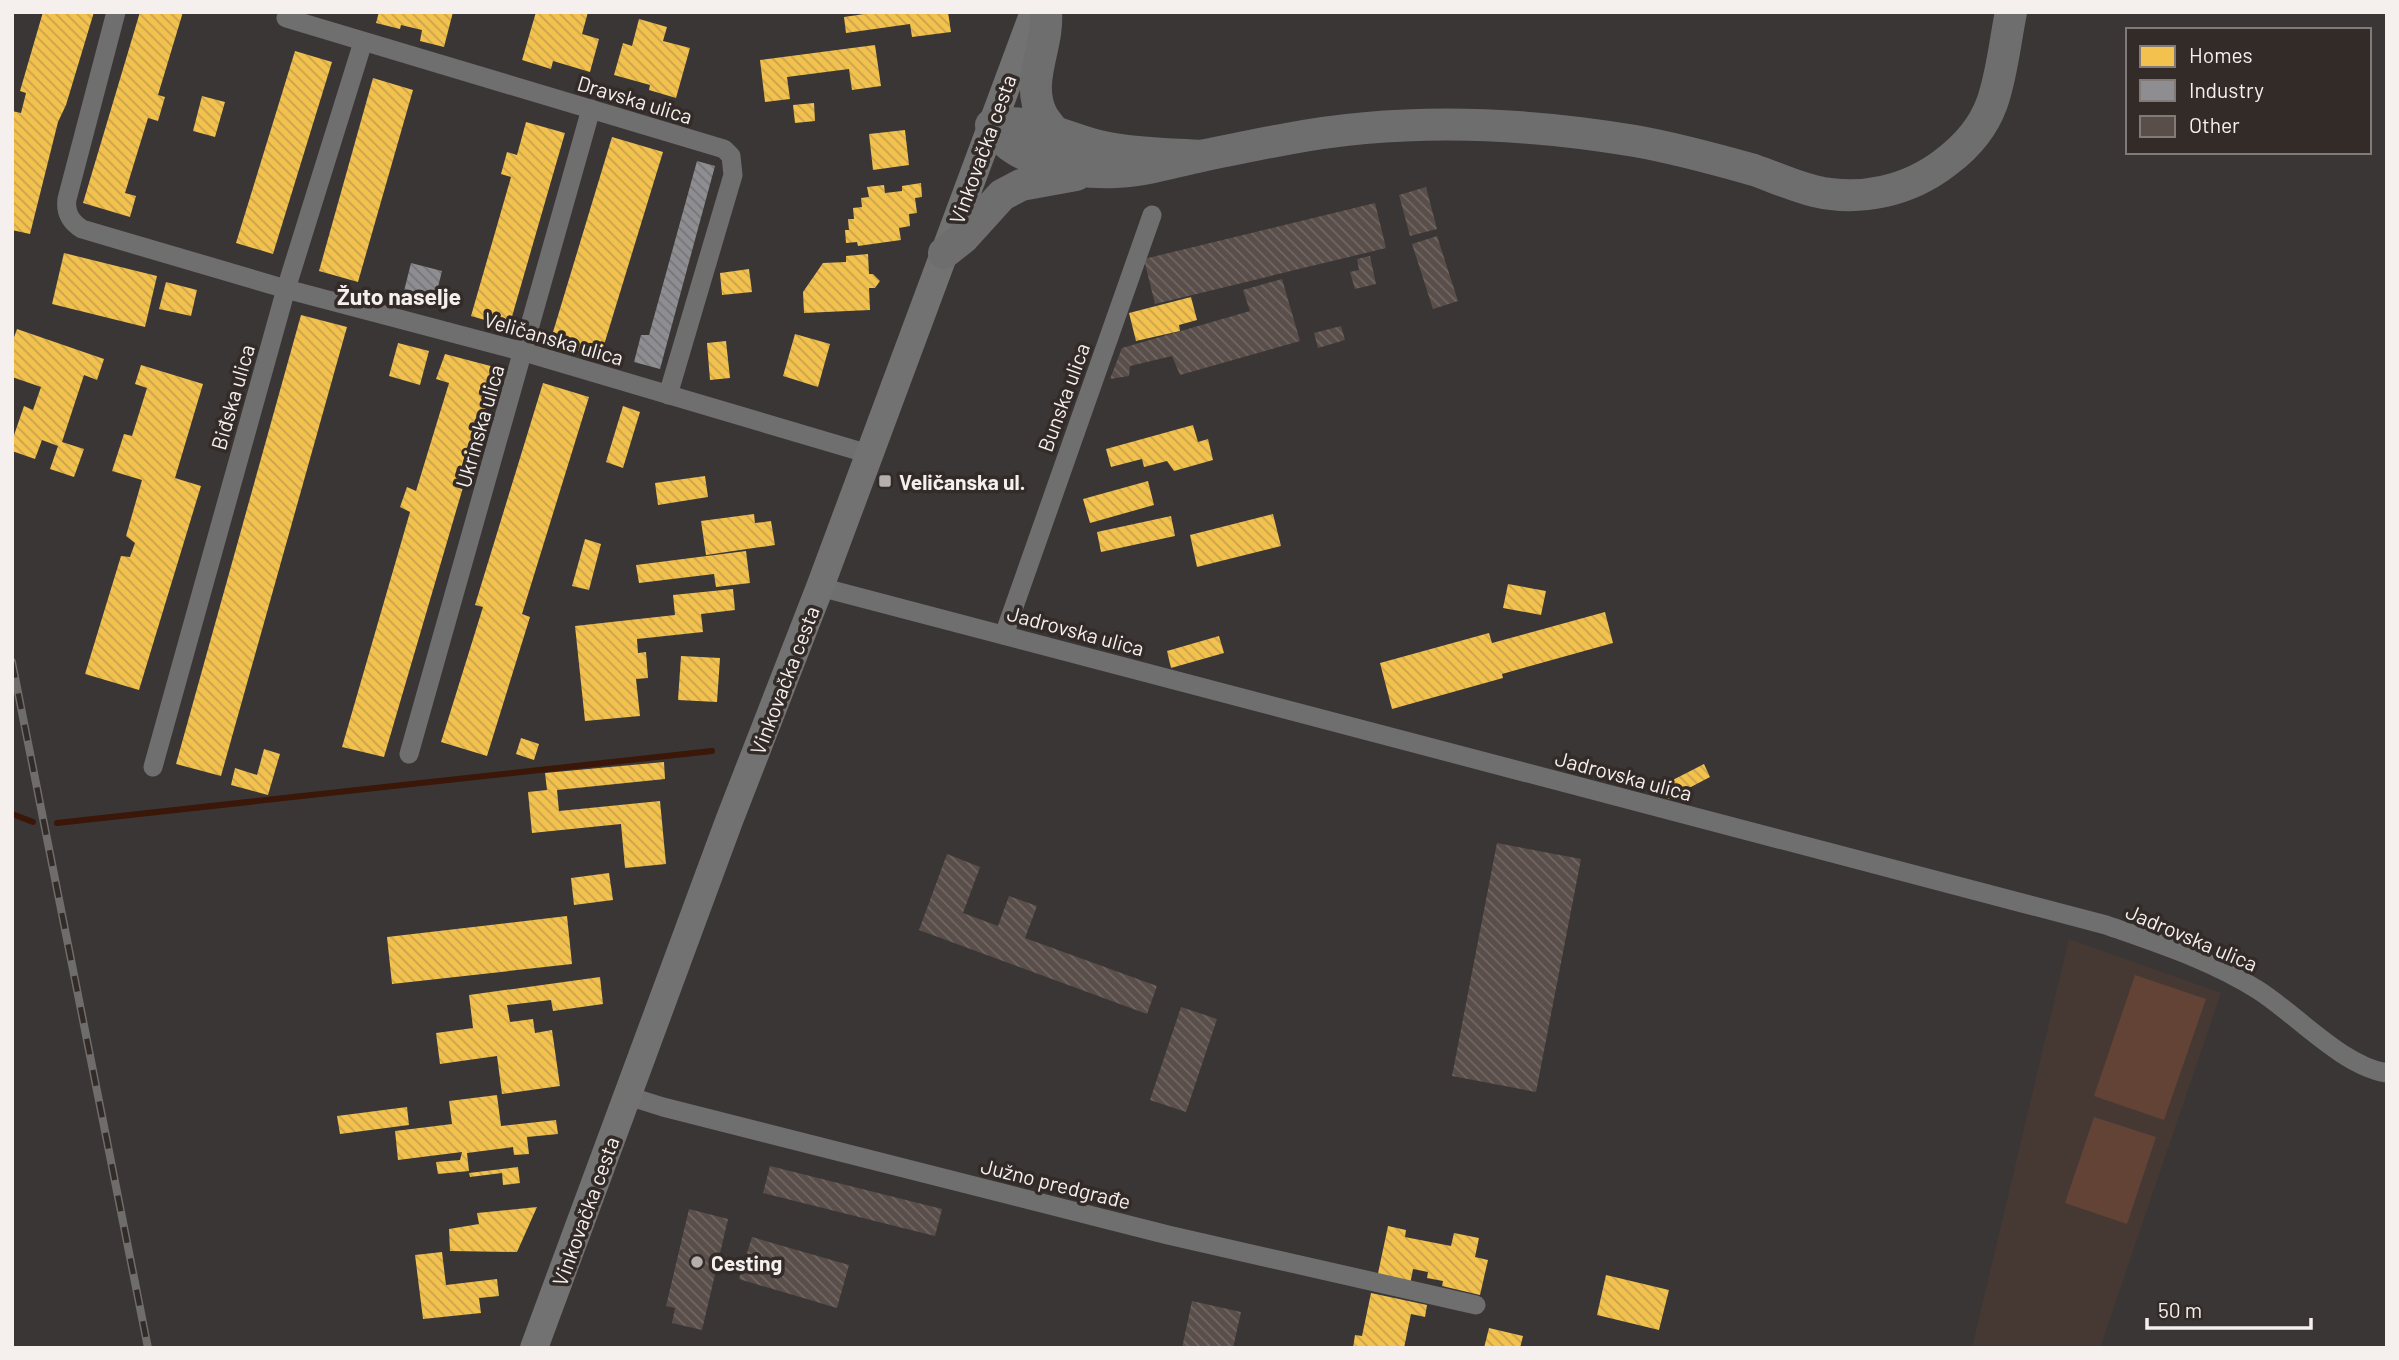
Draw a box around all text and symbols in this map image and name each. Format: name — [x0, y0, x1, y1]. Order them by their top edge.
legend — [2126, 28, 2371, 154]
text: Homes — [2189, 42, 2253, 67]
street label: Dravska ulica — [574, 70, 696, 128]
street label: Vinkovačka cesta — [943, 71, 1021, 227]
text: Industry — [2189, 77, 2264, 102]
text: Other — [2189, 112, 2240, 137]
district label: Žuto naselje — [337, 282, 461, 310]
street label: Veličanska ulica — [481, 306, 627, 370]
street label: Bunska ulica — [1032, 339, 1094, 455]
street label: Biđska ulica — [205, 341, 259, 453]
street label: Ukrinska ulica — [449, 362, 509, 490]
place label: Veličanska ul. — [899, 469, 1025, 494]
marker: Veličanska ul. — [877, 473, 893, 489]
street label: Jadrovska ulica — [1005, 600, 1147, 660]
street label: Vinkovačka cesta — [744, 602, 824, 758]
street label: Jadrovska ulica — [1553, 745, 1695, 805]
street label: Jadrovska ulica — [2122, 898, 2262, 976]
street label: Vinkovačka cesta — [546, 1133, 624, 1289]
street label: Južno predgrađe — [978, 1152, 1134, 1214]
place label: Cesting — [711, 1250, 782, 1275]
marker: Cesting — [689, 1254, 705, 1270]
scale bar — [2147, 1286, 2312, 1330]
text: 50 m — [2158, 1297, 2202, 1322]

